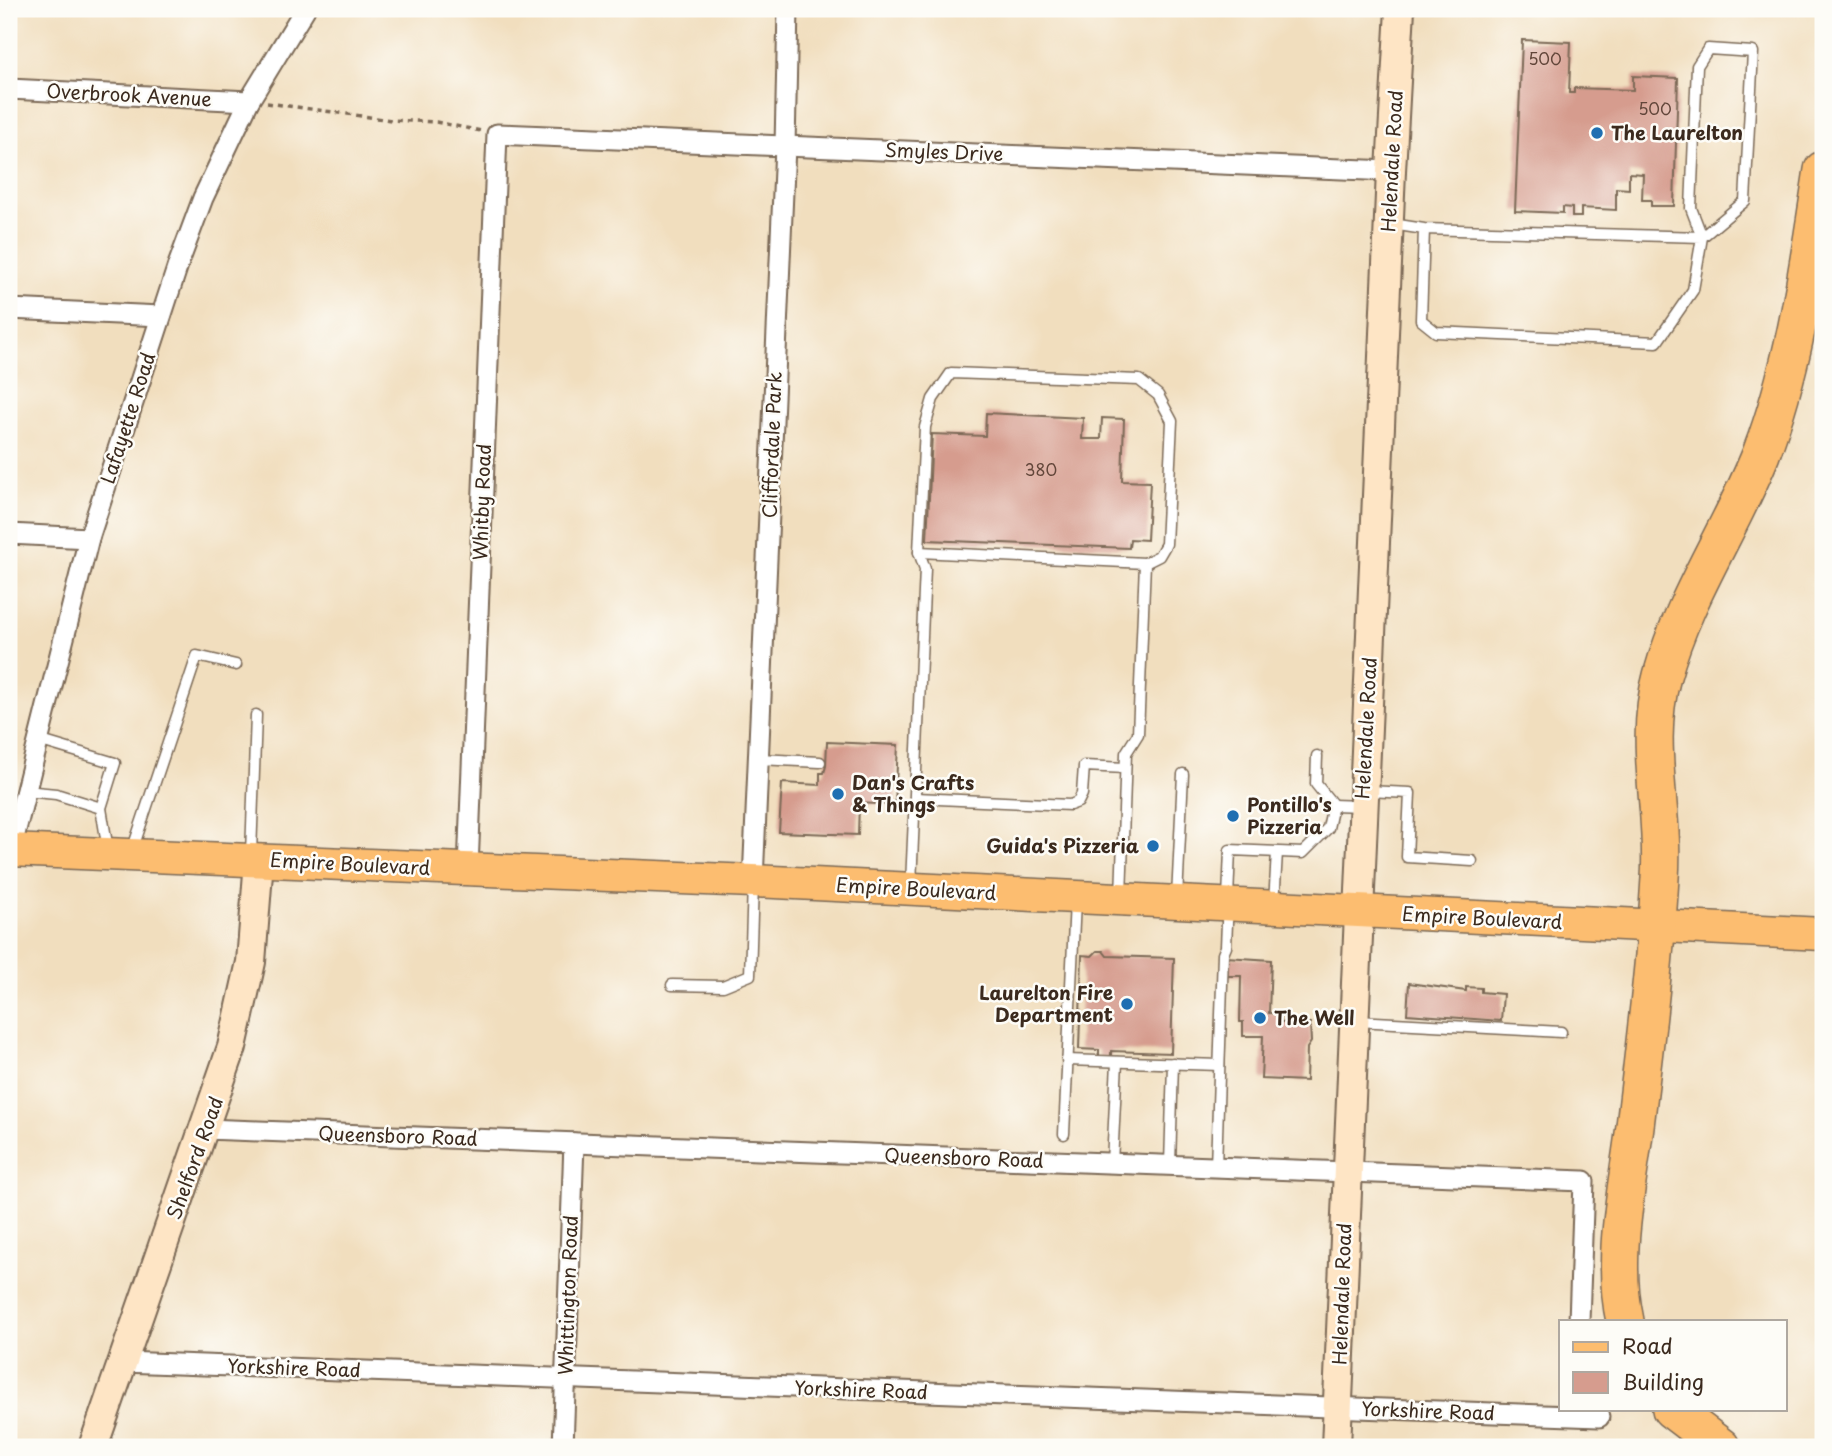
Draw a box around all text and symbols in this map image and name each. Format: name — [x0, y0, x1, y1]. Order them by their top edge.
house number: 500 — [1528, 46, 1562, 70]
street label: Overbrook Avenue — [46, 76, 213, 112]
street label: Helendale Road — [1373, 89, 1409, 233]
house number: 500 — [1638, 96, 1672, 120]
place label: The Laurelton — [1611, 118, 1743, 146]
marker: The Laurelton — [1589, 125, 1605, 141]
street label: Smyles Drive — [884, 135, 1004, 167]
street label: Lafayette Road — [93, 348, 162, 487]
street label: Cliffordale Park — [754, 371, 788, 519]
street label: Whitby Road — [465, 443, 497, 561]
house number: 380 — [1025, 457, 1057, 481]
street label: Helendale Road — [1347, 656, 1383, 800]
place label: Dan's Crafts & Things — [852, 768, 974, 818]
marker: Dan's Crafts & Things — [830, 786, 846, 802]
place label: Pontillo's Pizzeria — [1247, 790, 1332, 840]
marker: Pontillo's Pizzeria — [1225, 808, 1241, 824]
place label: Guida's Pizzeria — [986, 831, 1139, 859]
marker: Guida's Pizzeria — [1145, 838, 1161, 854]
street label: Empire Boulevard — [269, 845, 431, 881]
street label: Empire Boulevard — [835, 870, 997, 906]
street label: Empire Boulevard — [1401, 899, 1563, 935]
place label: Laurelton Fire Department — [979, 978, 1113, 1028]
marker: Laurelton Fire Department — [1119, 996, 1135, 1012]
place label: The Well — [1274, 1003, 1355, 1031]
marker: The Well — [1252, 1010, 1268, 1026]
street label: Shelford Road — [159, 1092, 229, 1223]
street label: Queensboro Road — [318, 1118, 478, 1152]
street label: Queensboro Road — [884, 1140, 1044, 1174]
street label: Whittington Road — [550, 1215, 584, 1375]
street label: Helendale Road — [1325, 1222, 1357, 1366]
legend — [1559, 1320, 1786, 1410]
text: Road — [1622, 1329, 1673, 1361]
street label: Yorkshire Road — [227, 1351, 361, 1383]
text: Building — [1622, 1365, 1704, 1397]
street label: Yorkshire Road — [794, 1373, 928, 1405]
street label: Yorkshire Road — [1361, 1394, 1495, 1426]

